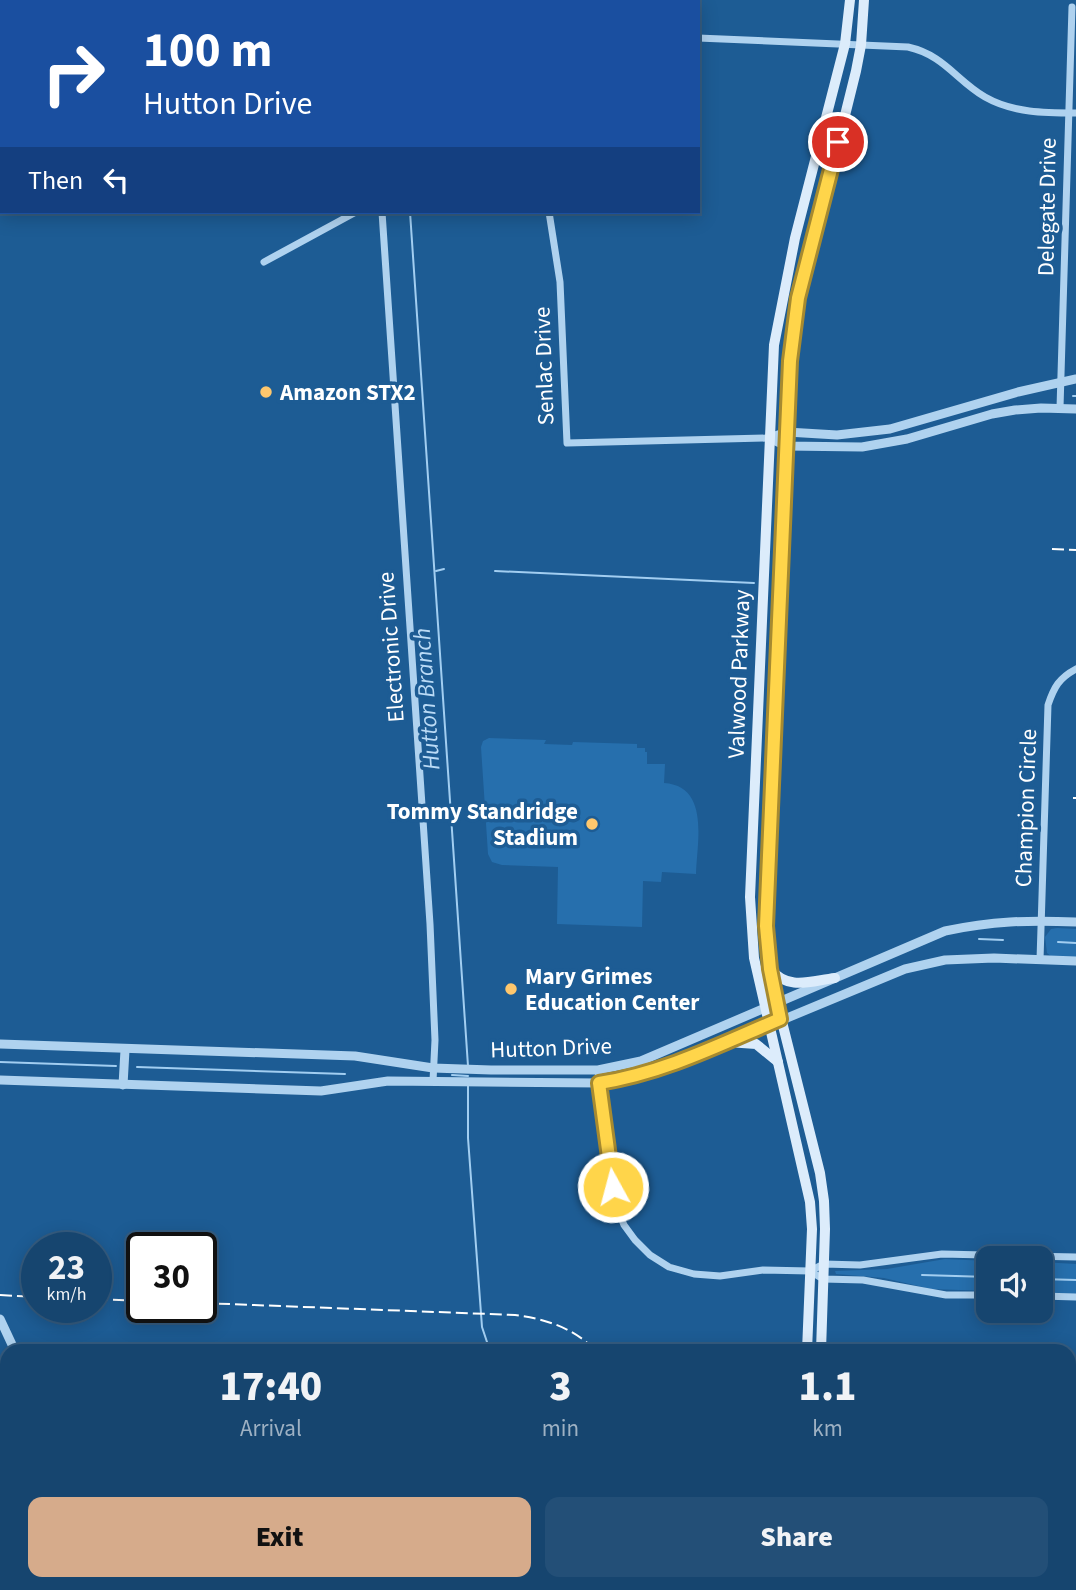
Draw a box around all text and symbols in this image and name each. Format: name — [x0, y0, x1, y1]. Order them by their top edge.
text: 100 m — [143, 16, 272, 86]
icon: right — [28, 28, 119, 119]
text: Hutton Drive — [143, 81, 312, 127]
pin — [808, 112, 868, 172]
icon: arrive — [819, 123, 857, 161]
street label: Delegate Drive — [1029, 138, 1065, 276]
icon: left — [97, 161, 135, 199]
text: Then — [28, 162, 83, 199]
street label: Senlac Drive — [525, 306, 563, 426]
place label: Amazon STX2 — [279, 376, 416, 409]
marker: Amazon STX2 — [258, 384, 274, 400]
street label: Electronic Drive — [369, 571, 413, 723]
street label: Valwood Parkway — [720, 589, 758, 759]
water label: Hutton Branch — [405, 627, 449, 771]
street label: Champion Circle — [1007, 728, 1045, 888]
place label: Tommy Standridge Stadium — [387, 795, 578, 854]
marker: Tommy Standridge Stadium — [584, 816, 600, 832]
place label: Mary Grimes Education Center — [525, 960, 700, 1019]
marker: Mary Grimes Education Center — [503, 981, 519, 997]
street label: Hutton Drive — [490, 1029, 612, 1067]
position arrow — [576, 1150, 650, 1224]
speed limit sign: 30 — [126, 1232, 217, 1323]
text: 23 — [48, 1243, 85, 1293]
map controls — [976, 1246, 1053, 1323]
button: sound — [976, 1246, 1053, 1323]
text: km/h — [47, 1282, 86, 1307]
text: 17:40 — [220, 1357, 322, 1417]
text: 3 — [549, 1357, 572, 1417]
text: 1.1 — [799, 1357, 856, 1417]
text: Arrival — [240, 1412, 302, 1445]
text: min — [542, 1412, 579, 1445]
text: km — [812, 1412, 843, 1445]
button: Exit — [28, 1497, 531, 1577]
button: Share — [545, 1497, 1048, 1577]

